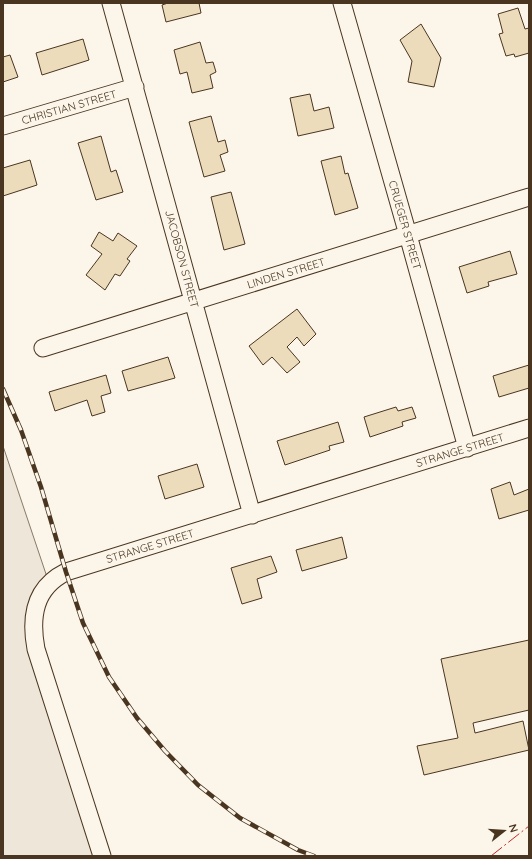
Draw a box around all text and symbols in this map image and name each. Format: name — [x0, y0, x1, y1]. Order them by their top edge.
street label: CHRISTIAN STREET — [20, 87, 118, 127]
street label: CRUEGER STREET — [386, 179, 425, 272]
street label: JACOBSON STREET — [162, 208, 202, 310]
street label: LINDEN STREET — [245, 254, 327, 292]
street label: STRANGE STREET — [414, 430, 506, 470]
street label: STRANGE STREET — [104, 526, 196, 566]
north arrow — [484, 811, 524, 851]
text: N — [506, 822, 521, 834]

